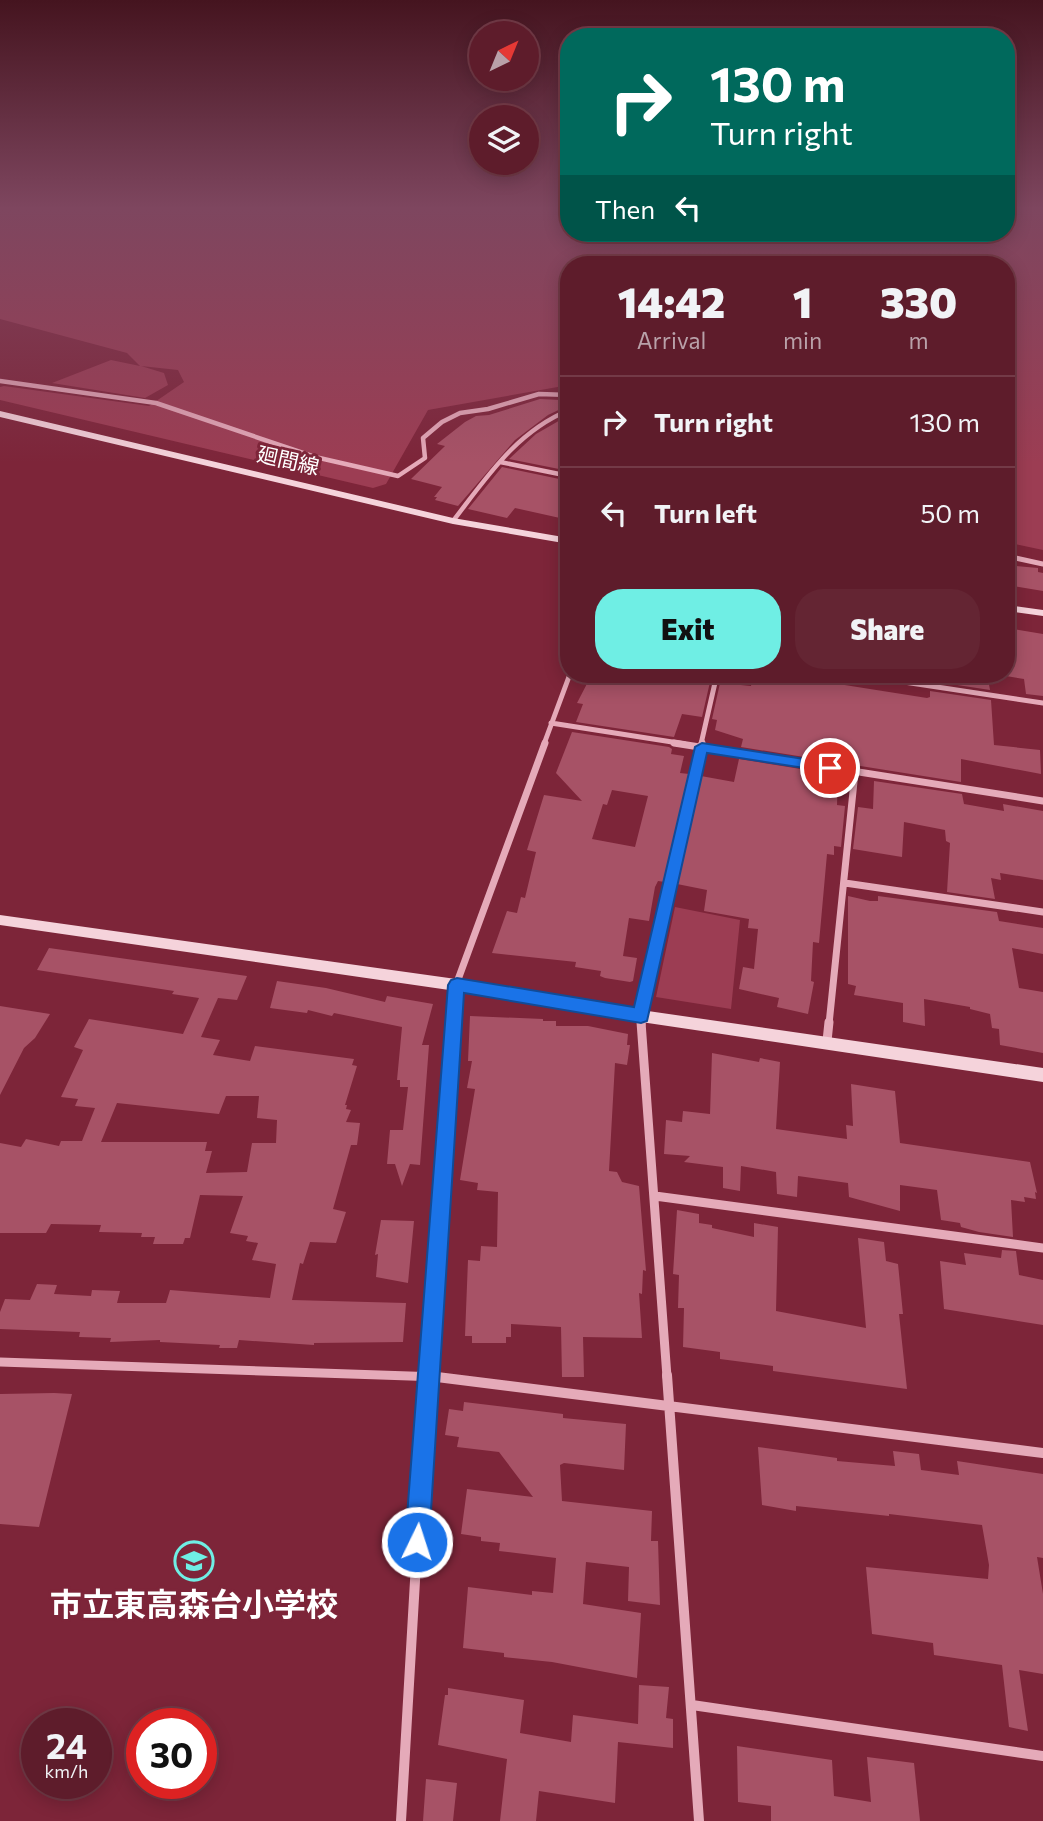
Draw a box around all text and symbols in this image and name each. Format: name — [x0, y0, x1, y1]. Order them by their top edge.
north arrow — [469, 21, 539, 91]
map controls — [469, 21, 539, 175]
text: 130 m — [710, 52, 845, 112]
icon: right — [595, 56, 686, 147]
button: layers — [469, 105, 539, 175]
text: Turn right — [710, 112, 853, 152]
icon: left — [669, 189, 707, 227]
text: Then — [595, 193, 655, 224]
text: 14:42 — [618, 275, 725, 327]
text: 1 — [793, 275, 812, 327]
text: 330 — [880, 275, 957, 327]
text: Arrival — [637, 326, 706, 354]
text: min — [783, 326, 822, 354]
text: m — [909, 326, 929, 354]
icon: right — [595, 403, 633, 441]
text: Turn right — [654, 406, 773, 437]
text: 130 m — [909, 406, 980, 437]
street label: 廻間線 — [255, 440, 322, 479]
icon: left — [595, 494, 633, 532]
text: Turn left — [654, 497, 757, 528]
text: 50 m — [920, 497, 980, 528]
button: Exit — [595, 589, 781, 669]
button: Share — [795, 589, 980, 669]
pin — [800, 738, 860, 798]
icon: arrive — [811, 749, 849, 787]
position arrow — [380, 1505, 454, 1579]
school or university icon: 市立東高森台小学校 — [173, 1540, 215, 1582]
place label: 市立東高森台小学校 — [50, 1583, 338, 1623]
speed limit sign: 30 — [126, 1708, 217, 1799]
text: 24 — [46, 1723, 87, 1766]
text: km/h — [45, 1760, 88, 1782]

